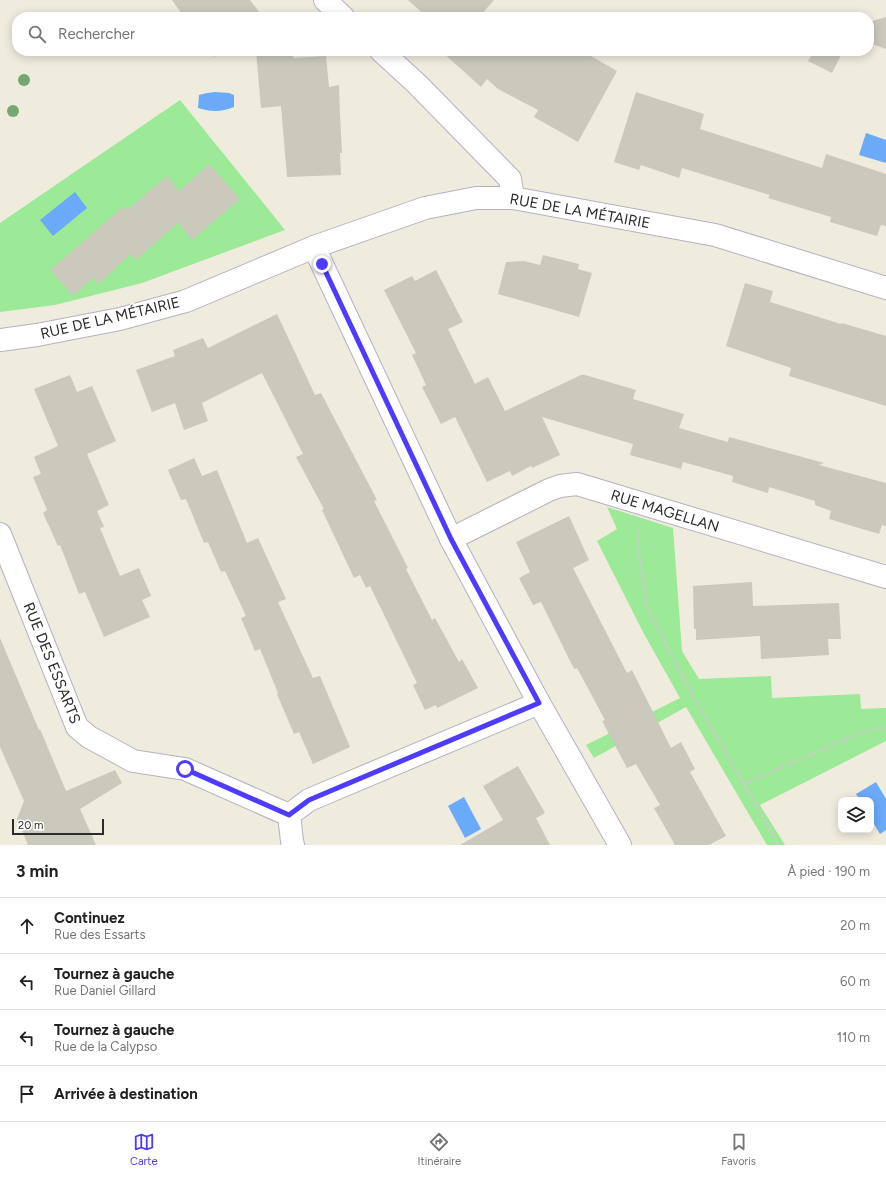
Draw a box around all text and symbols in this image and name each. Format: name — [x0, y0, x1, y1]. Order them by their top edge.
search box — [12, 12, 874, 56]
icon: search — [26, 23, 48, 45]
text: Rechercher — [58, 25, 135, 43]
street label: RUE DE LA MÉTAIRIE — [508, 190, 652, 232]
route end — [313, 255, 331, 273]
street label: RUE DE LA MÉTAIRIE — [39, 293, 181, 343]
street label: RUE MAGELLAN — [608, 486, 722, 536]
street label: RUE DES ESSARTS — [19, 600, 85, 726]
route start — [176, 760, 194, 778]
map controls — [838, 797, 874, 833]
button: layers — [838, 797, 874, 833]
scale bar — [12, 817, 104, 836]
text: 20 m — [18, 819, 43, 832]
text: 3 min — [16, 861, 58, 881]
text: À pied · 190 m — [788, 864, 870, 879]
text: Continuez — [54, 909, 125, 927]
icon: ahead — [16, 915, 38, 937]
text: 20 m — [840, 918, 870, 933]
text: Rue des Essarts — [54, 927, 146, 942]
text: Tournez à gauche — [54, 965, 174, 983]
icon: left — [16, 971, 38, 993]
text: 60 m — [840, 974, 870, 989]
text: Rue Daniel Gillard — [54, 983, 156, 998]
text: Tournez à gauche — [54, 1021, 174, 1039]
icon: left — [16, 1027, 38, 1049]
text: 110 m — [837, 1030, 870, 1045]
text: Rue de la Calypso — [54, 1039, 157, 1054]
icon: arrive — [16, 1083, 38, 1105]
text: Arrivée à destination — [54, 1085, 198, 1103]
tab: Carte — [130, 1131, 157, 1168]
tab: Itinéraire — [418, 1131, 461, 1168]
tab: Favoris — [721, 1131, 756, 1168]

